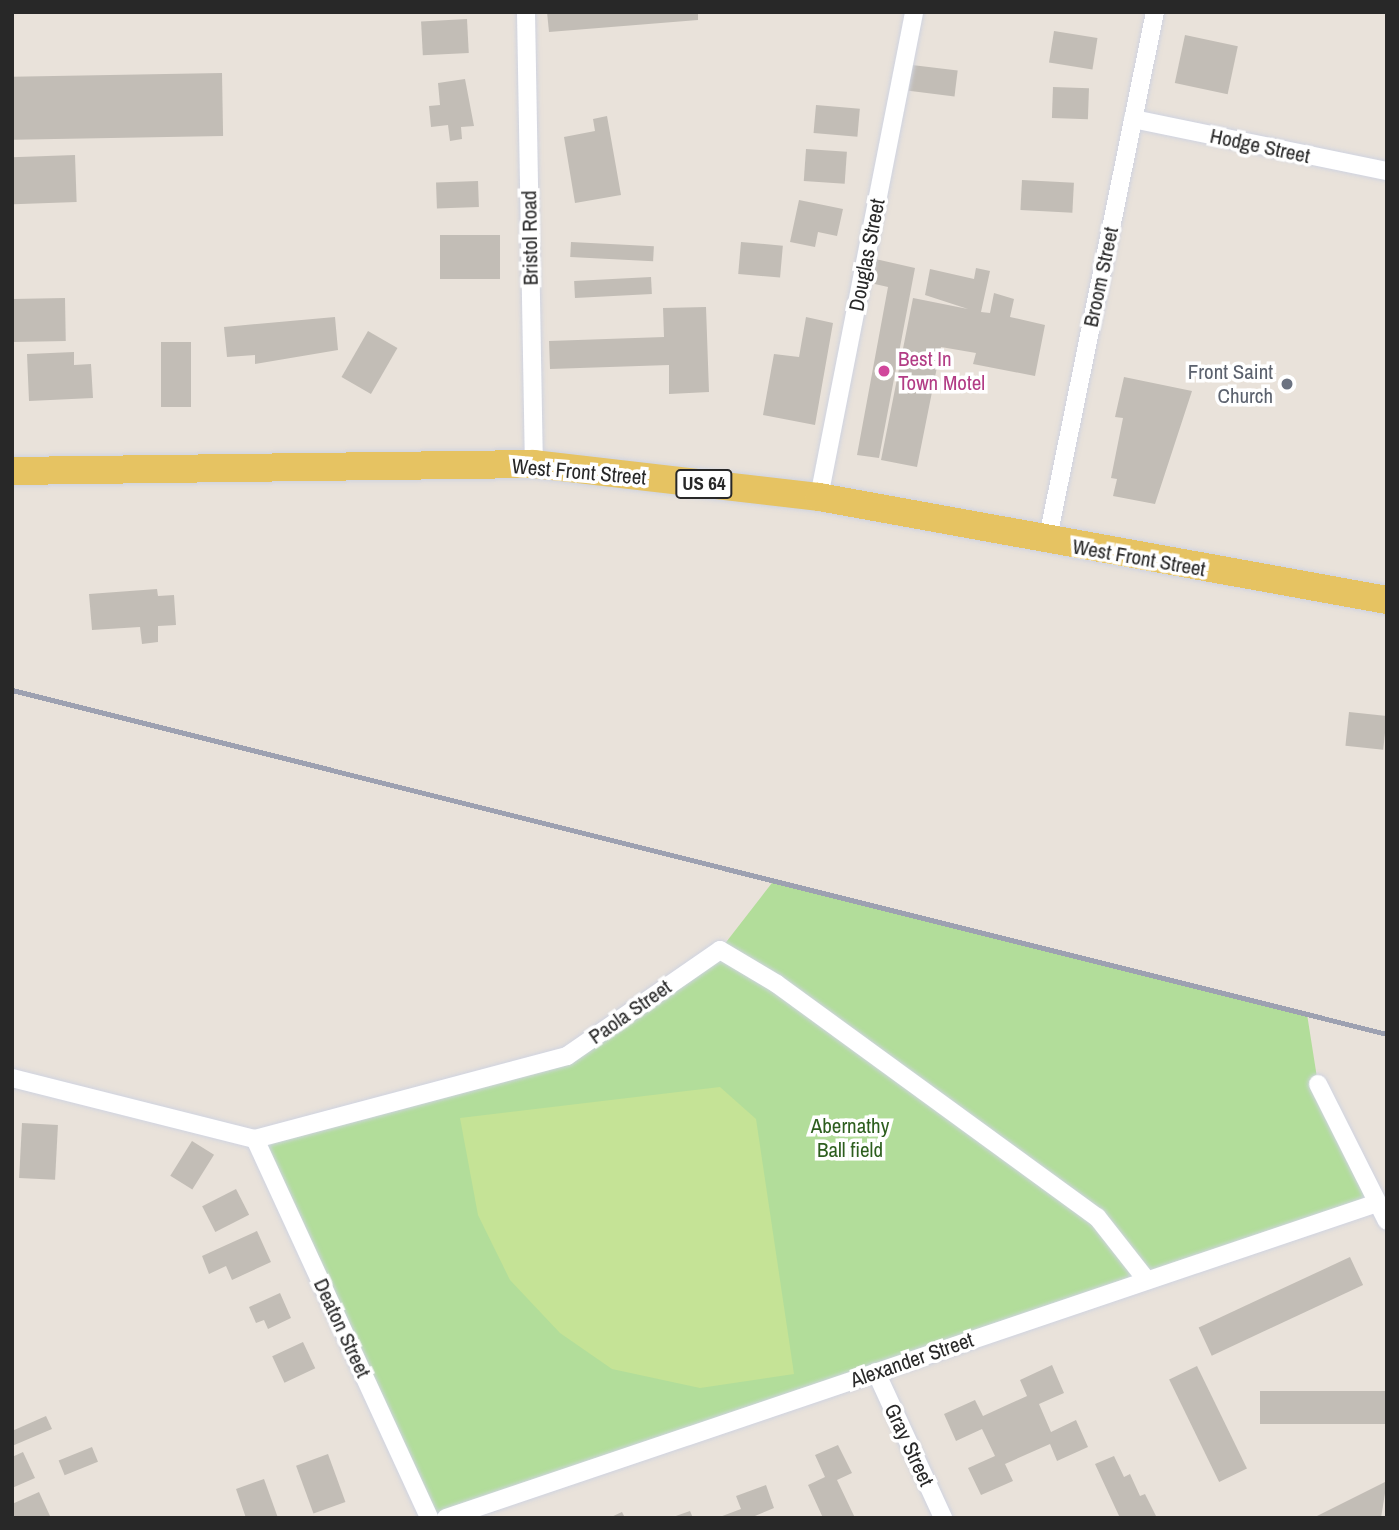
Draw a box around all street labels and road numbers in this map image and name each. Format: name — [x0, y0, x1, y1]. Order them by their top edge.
street label: Hodge Street — [1208, 123, 1312, 169]
street label: Bristol Road — [517, 190, 543, 286]
street label: Douglas Street — [844, 197, 890, 313]
street label: Broom Street — [1078, 225, 1124, 329]
street label: West Front Street — [511, 454, 647, 490]
road number: US 64 — [674, 468, 734, 499]
street label: West Front Street — [1071, 534, 1207, 582]
street label: Paola Street — [584, 974, 676, 1050]
street label: Deaton Street — [308, 1275, 376, 1381]
street label: Alexander Street — [847, 1327, 977, 1393]
street label: Gray Street — [879, 1400, 939, 1490]

